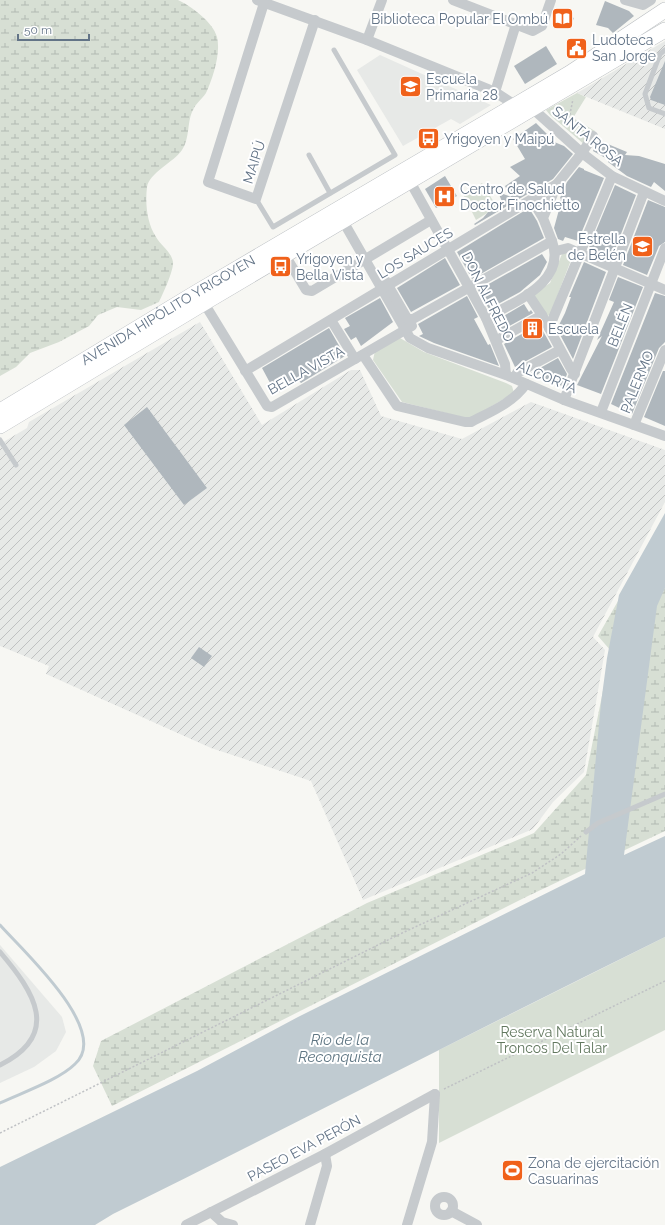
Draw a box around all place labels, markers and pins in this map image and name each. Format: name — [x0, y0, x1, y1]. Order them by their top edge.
library icon: Biblioteca Popular El Ombú — [550, 6, 576, 32]
place label: Biblioteca Popular El Ombú — [371, 11, 548, 27]
place label: Ludoteca San Jorge — [592, 32, 656, 64]
public building icon: Ludoteca San Jorge — [563, 35, 589, 61]
place label: Escuela Primaria 28 — [426, 71, 498, 103]
school or university icon: Escuela Primaria 28 — [397, 74, 423, 100]
bus stop icon: Yrigoyen y Maipú — [416, 126, 442, 152]
place label: Yrigoyen y Maipú — [444, 131, 554, 147]
place label: Centro de Salud Doctor Finochietto — [460, 181, 580, 213]
hospital icon: Centro de Salud Doctor Finochietto — [431, 184, 457, 210]
place label: Estrella de Belén — [568, 231, 626, 263]
school or university icon: Estrella de Belén — [629, 234, 655, 260]
place label: Yrigoyen y Bella Vista — [296, 251, 364, 283]
bus stop icon: Yrigoyen y Bella Vista — [267, 254, 293, 280]
building icon: Escuela — [519, 316, 545, 342]
place label: Escuela — [548, 321, 599, 337]
place label: Zona de ejercitación Casuarinas — [528, 1155, 659, 1187]
sports icon: Zona de ejercitación Casuarinas — [499, 1158, 525, 1184]

